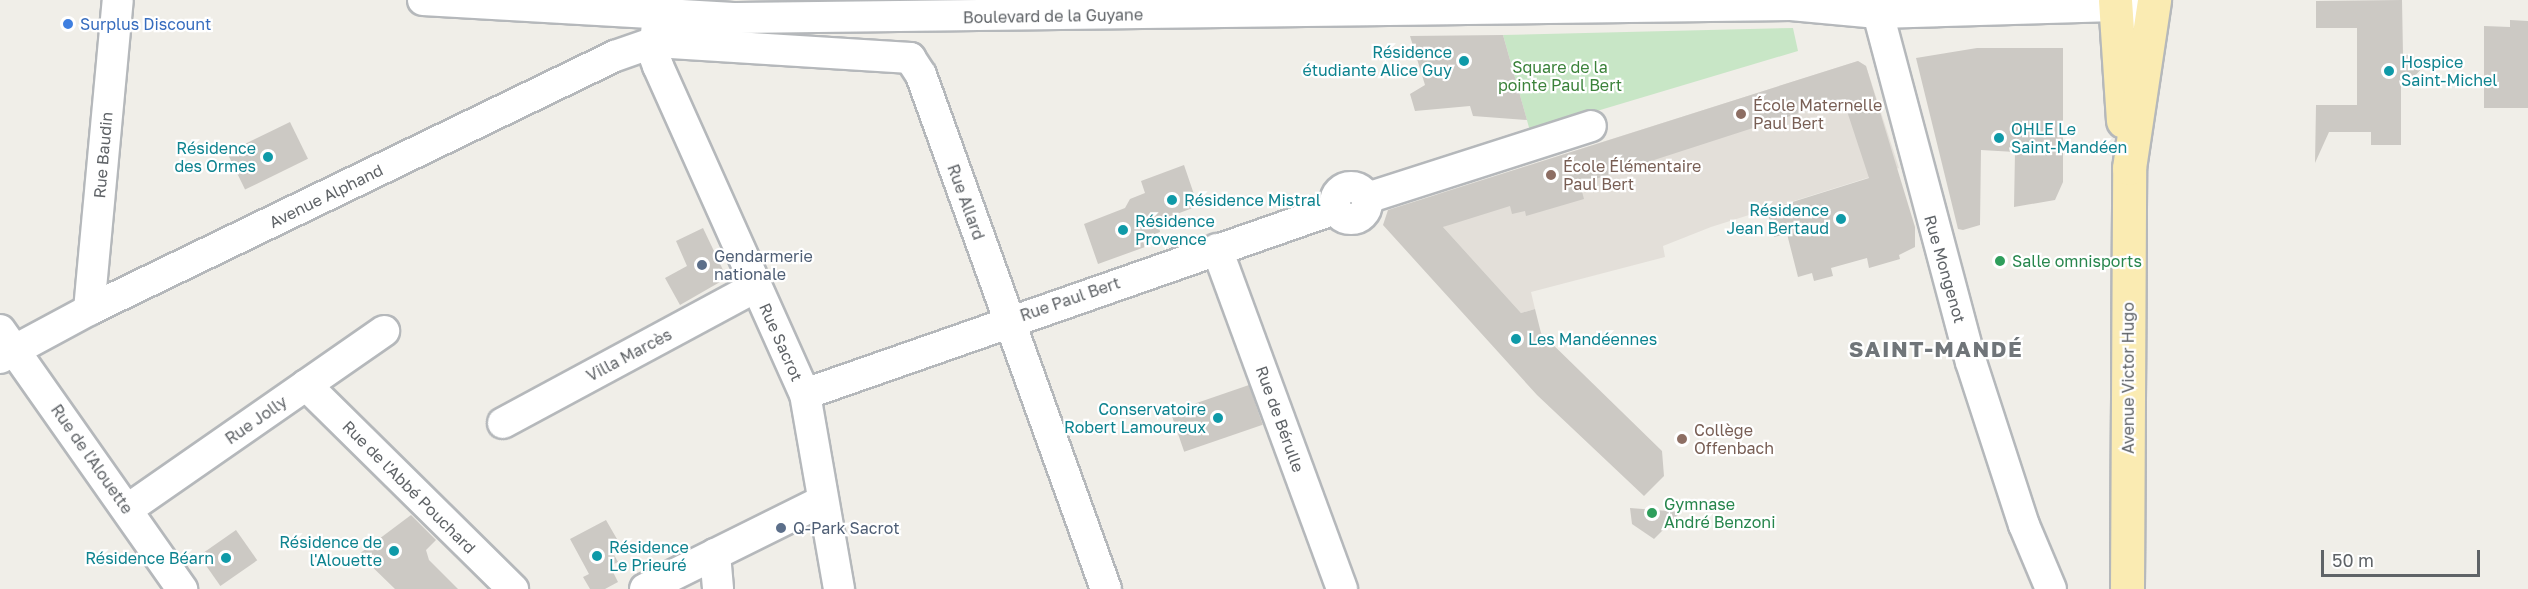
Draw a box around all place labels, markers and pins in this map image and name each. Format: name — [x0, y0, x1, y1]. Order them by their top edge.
place label: Surplus Discount — [80, 14, 211, 34]
marker: Surplus Discount — [61, 17, 75, 31]
place label: Résidence étudiante Alice Guy — [1302, 42, 1452, 80]
place label: Hospice Saint-Michel — [2401, 52, 2497, 90]
marker: Résidence étudiante Alice Guy — [1457, 54, 1471, 68]
marker: Hospice Saint-Michel — [2382, 64, 2396, 78]
place label: École Maternelle Paul Bert — [1753, 95, 1882, 133]
marker: École Maternelle Paul Bert — [1734, 107, 1748, 121]
place label: OHLE Le Saint-Mandéen — [2011, 119, 2127, 157]
marker: OHLE Le Saint-Mandéen — [1992, 131, 2006, 145]
place label: Résidence des Ormes — [174, 138, 256, 176]
marker: Résidence des Ormes — [261, 150, 275, 164]
place label: École Élémentaire Paul Bert — [1563, 156, 1701, 194]
marker: École Élémentaire Paul Bert — [1544, 168, 1558, 182]
place label: Résidence Mistral — [1184, 190, 1321, 210]
marker: Résidence Mistral — [1165, 193, 1179, 207]
place label: Résidence Jean Bertaud — [1726, 200, 1829, 238]
place label: Résidence Provence — [1135, 211, 1215, 249]
marker: Résidence Jean Bertaud — [1834, 212, 1848, 226]
marker: Résidence Provence — [1116, 223, 1130, 237]
place label: Gendarmerie nationale — [714, 246, 813, 284]
place label: Salle omnisports — [2012, 251, 2142, 271]
marker: Salle omnisports — [1993, 254, 2007, 268]
marker: Gendarmerie nationale — [695, 258, 709, 272]
place label: Les Mandéennes — [1528, 329, 1657, 349]
marker: Les Mandéennes — [1509, 332, 1523, 346]
place label: Conservatoire Robert Lamoureux — [1064, 399, 1206, 437]
marker: Conservatoire Robert Lamoureux — [1211, 411, 1225, 425]
place label: Collège Offenbach — [1694, 420, 1774, 458]
marker: Collège Offenbach — [1675, 432, 1689, 446]
place label: Gymnase André Benzoni — [1664, 494, 1775, 532]
marker: Gymnase André Benzoni — [1645, 506, 1659, 520]
place label: Q-Park Sacrot — [793, 518, 900, 538]
marker: Q-Park Sacrot — [774, 521, 788, 535]
place label: Résidence de l'Alouette — [279, 532, 382, 570]
place label: Résidence Le Prieuré — [609, 537, 689, 575]
marker: Résidence de l'Alouette — [387, 544, 401, 558]
place label: Résidence Béarn — [85, 548, 214, 568]
marker: Résidence Le Prieuré — [590, 549, 604, 563]
marker: Résidence Béarn — [219, 551, 233, 565]

